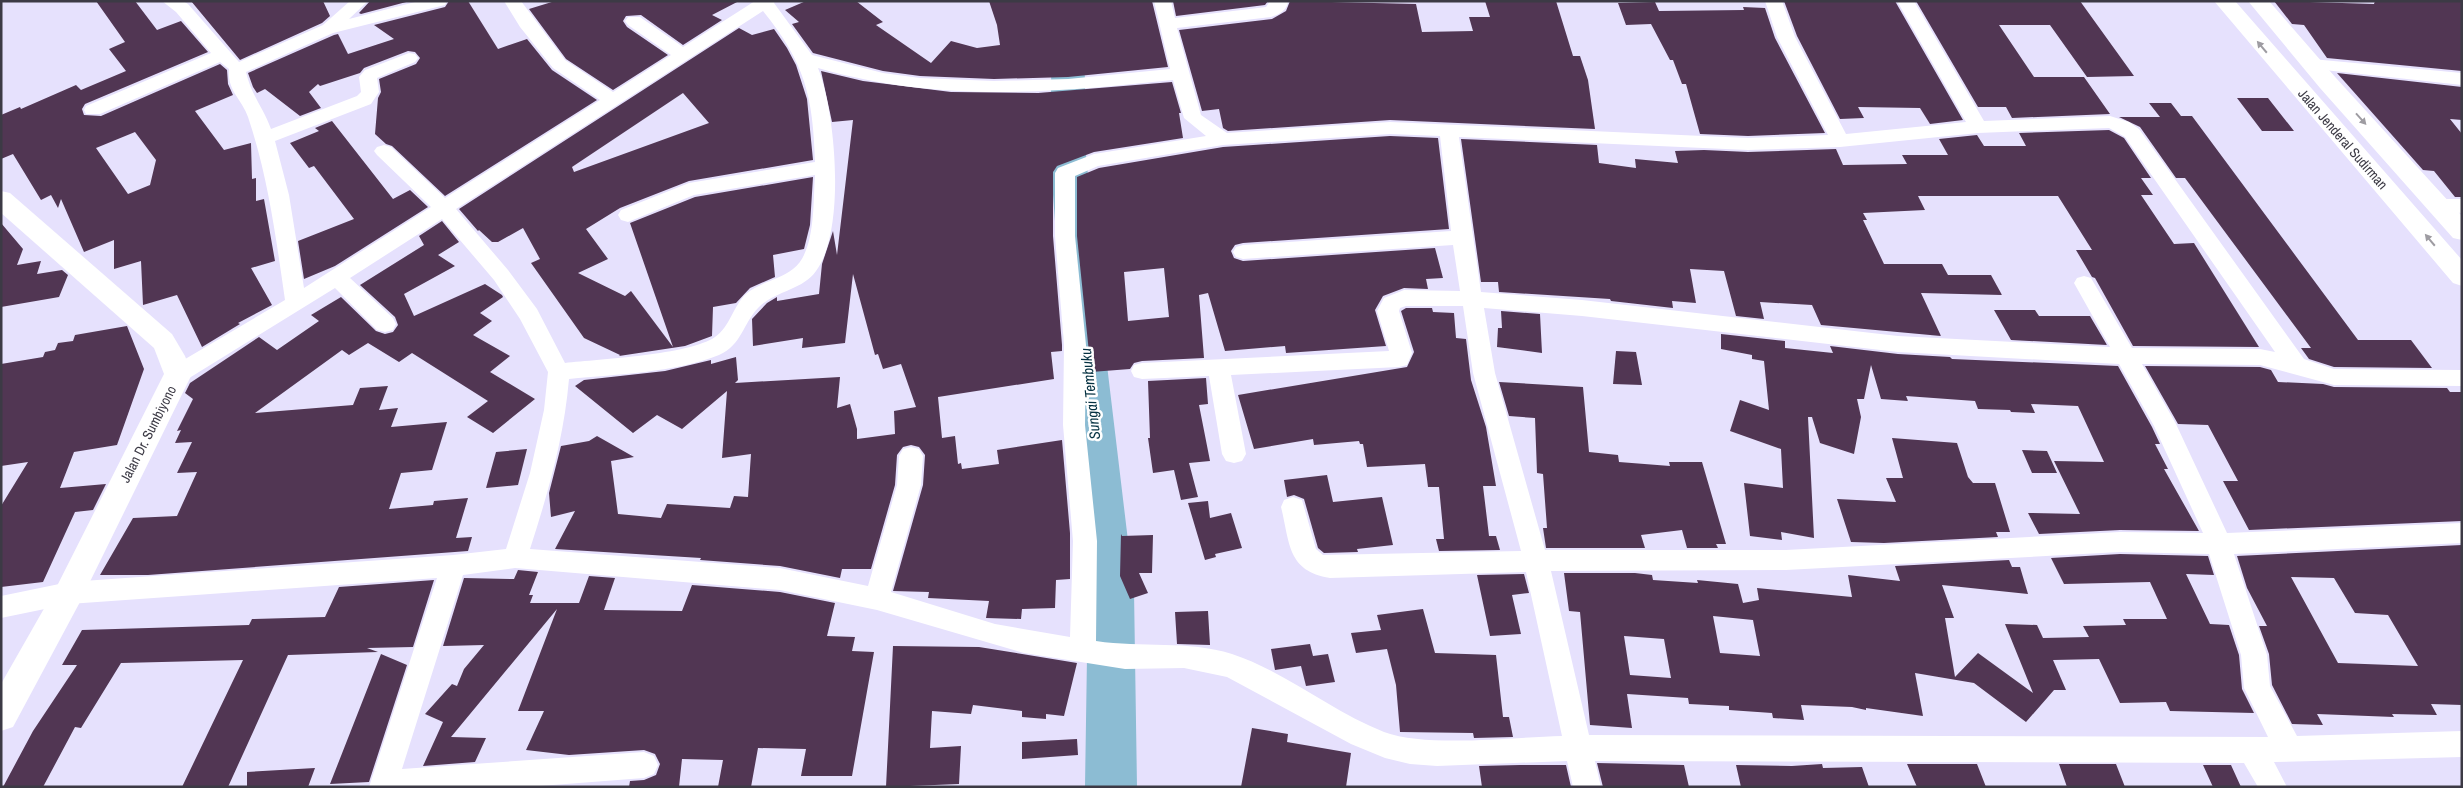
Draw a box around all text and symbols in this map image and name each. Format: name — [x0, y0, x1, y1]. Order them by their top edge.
one-way arrow — [2257, 41, 2268, 54]
street label: Jalan Jenderal Sudirman — [2294, 85, 2392, 193]
one-way arrow — [2355, 113, 2367, 125]
one-way arrow — [2425, 233, 2436, 246]
water label: Sungai Tembuku — [1075, 347, 1105, 441]
street label: Jalan Dr. Sumbiyono — [116, 382, 180, 486]

